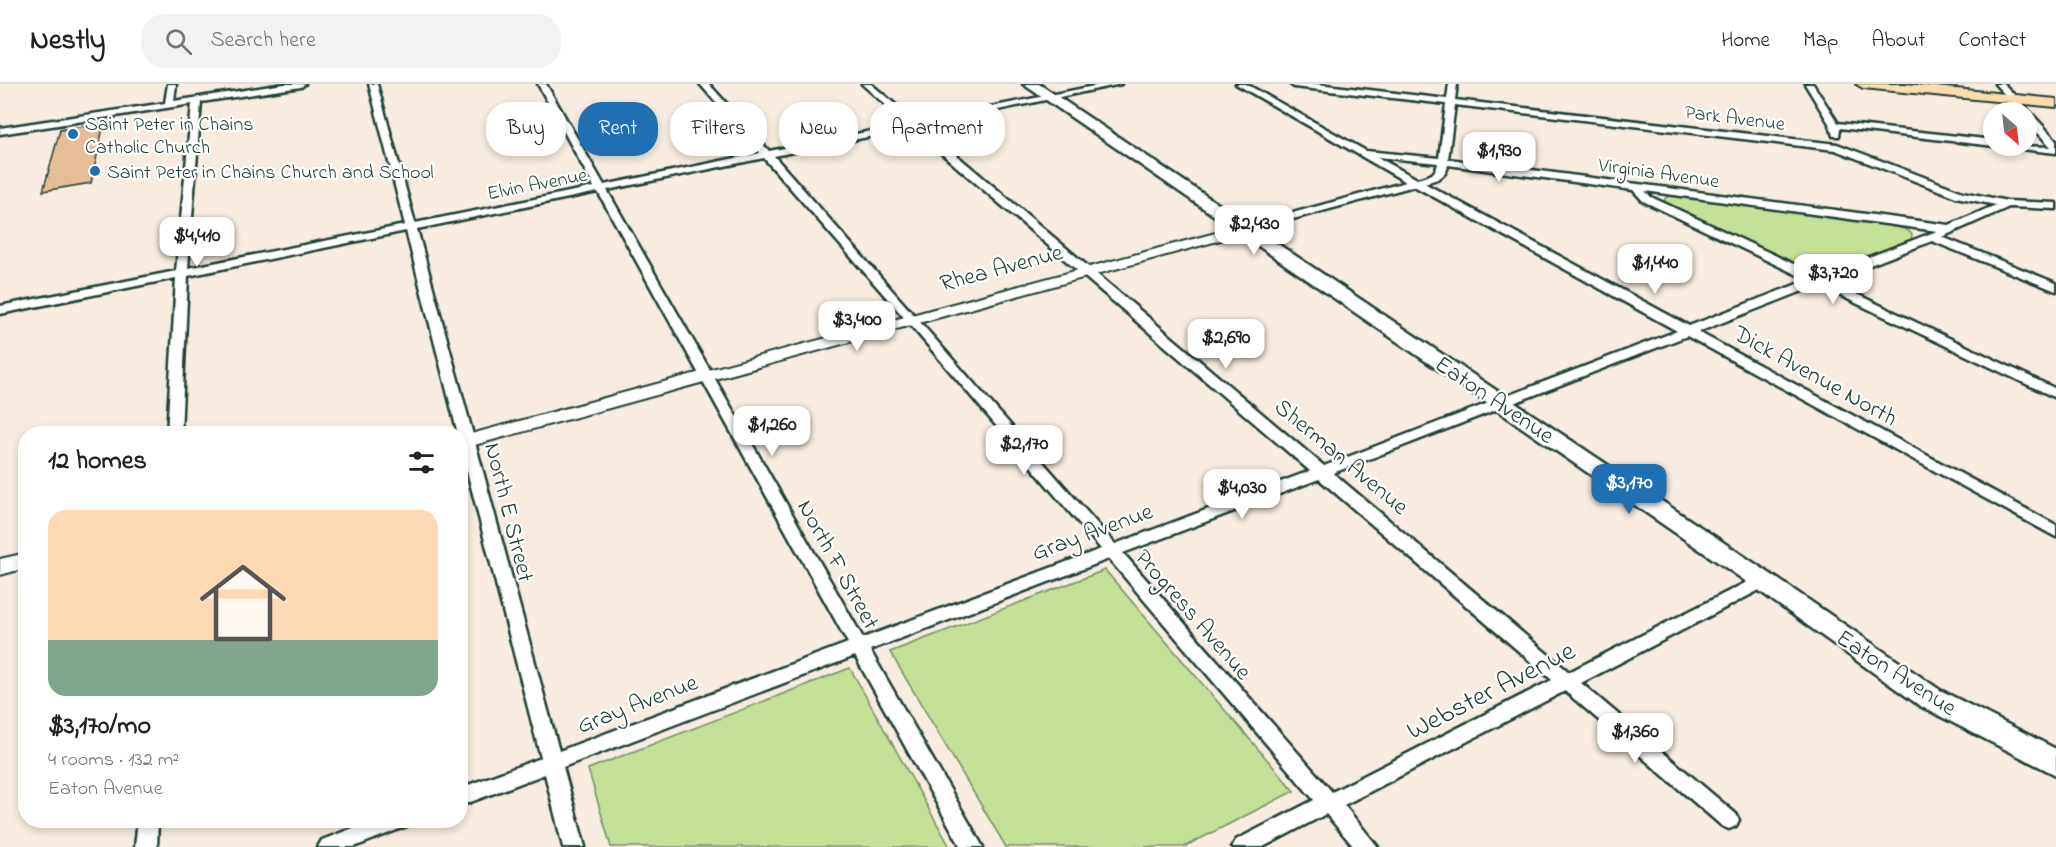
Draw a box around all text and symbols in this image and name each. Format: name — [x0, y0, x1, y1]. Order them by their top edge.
search box — [141, 14, 561, 68]
text: Nestly — [30, 21, 105, 62]
icon: search — [162, 25, 195, 58]
text: Search here — [210, 25, 316, 57]
text: Home — [1721, 26, 1770, 56]
text: Map — [1803, 26, 1838, 56]
text: About — [1871, 26, 1925, 56]
text: Contact — [1958, 26, 2026, 56]
street label: Park Avenue — [1683, 99, 1787, 140]
chip: Buy — [486, 102, 566, 156]
chip: Rent — [578, 102, 658, 156]
chip: Filters — [670, 102, 767, 156]
chip: New — [779, 102, 858, 156]
chip: Apartment — [870, 102, 1005, 156]
north arrow — [1983, 102, 2037, 156]
map controls — [1983, 102, 2037, 156]
place label: Saint Peter in Chains Catholic Church — [85, 111, 253, 163]
marker: Saint Peter in Chains Catholic Church — [66, 127, 80, 141]
pin: $1,930 — [1450, 132, 1548, 183]
text: $1,930 — [1477, 137, 1521, 166]
street label: Virginia Avenue — [1595, 151, 1721, 198]
place label: Saint Peter in Chains Church and School — [107, 159, 434, 188]
street label: Elvin Avenue — [485, 162, 590, 209]
marker: Saint Peter in Chains Church and School — [88, 164, 102, 178]
pin: $2,430 — [1205, 205, 1303, 256]
text: $2,430 — [1229, 210, 1279, 239]
pin: $4,410 — [148, 217, 246, 268]
text: $4,410 — [173, 222, 221, 251]
street label: Rhea Avenue — [936, 236, 1067, 303]
pin: $1,440 — [1606, 244, 1704, 295]
text: $1,440 — [1631, 249, 1679, 278]
pin: $3,720 — [1784, 254, 1882, 305]
text: $3,720 — [1808, 259, 1858, 288]
pin: $3,400 — [808, 301, 906, 352]
text: $3,400 — [832, 306, 882, 335]
street label: Dick Avenue North — [1726, 317, 1903, 437]
pin: $2,690 — [1177, 319, 1275, 370]
text: $2,690 — [1202, 324, 1250, 353]
street label: Eaton Avenue — [1427, 348, 1561, 454]
street label: Sherman Avenue — [1265, 391, 1415, 525]
pin: $1,260 — [723, 406, 821, 457]
text: $1,260 — [747, 411, 797, 440]
pin: $2,170 — [975, 425, 1073, 476]
text: $2,170 — [1000, 430, 1048, 459]
street label: North E Street — [473, 439, 542, 586]
text: 12 homes — [48, 443, 147, 481]
icon: filters — [405, 446, 438, 479]
pin: $3,170 — [1580, 464, 1678, 515]
pin: $4,030 — [1193, 469, 1291, 520]
text: $3,170 — [1605, 469, 1653, 498]
text: $4,030 — [1217, 474, 1267, 503]
street label: North F Street — [787, 494, 887, 637]
street label: Gray Avenue — [1027, 495, 1159, 572]
street label: Progress Avenue — [1125, 542, 1259, 689]
icon: home — [189, 549, 297, 657]
street label: Eaton Avenue — [1828, 622, 1963, 726]
street label: Webster Avenue — [1400, 632, 1584, 752]
street label: Gray Avenue — [573, 666, 704, 745]
text: $3,170/mo — [48, 708, 151, 746]
pin: $1,360 — [1586, 713, 1684, 764]
text: $1,360 — [1611, 718, 1659, 747]
text: 4 rooms · 132 m² — [48, 746, 179, 775]
text: Eaton Avenue — [48, 775, 163, 804]

